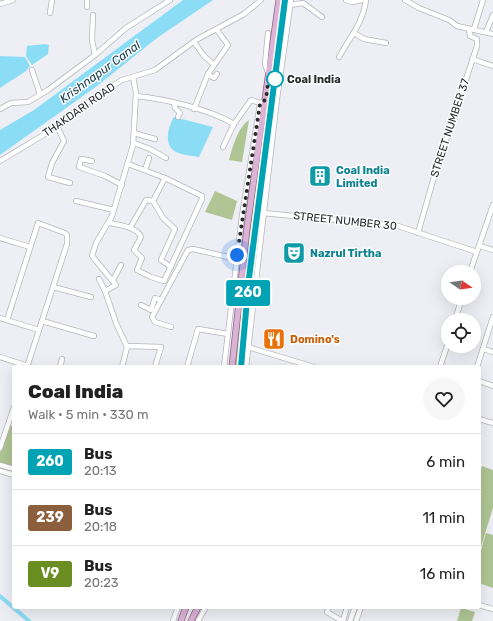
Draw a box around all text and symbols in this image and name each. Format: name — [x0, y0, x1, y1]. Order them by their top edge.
water label: Krishnapur Canal — [57, 37, 144, 106]
marker: Coal India — [266, 70, 284, 88]
place label: Coal India — [287, 73, 341, 86]
street label: STREET NUMBER 37 — [428, 77, 472, 179]
street label: THAKDARI ROAD — [40, 80, 118, 140]
building icon: Coal India Limited — [307, 163, 333, 189]
place label: Coal India Limited — [336, 164, 390, 190]
street label: STREET NUMBER 30 — [293, 209, 397, 233]
theatre icon: Nazrul Tirtha — [281, 240, 307, 266]
your location — [227, 245, 247, 265]
place label: Nazrul Tirtha — [310, 247, 382, 260]
north arrow — [441, 265, 481, 305]
map controls — [441, 265, 481, 353]
line badge: 260 — [225, 280, 271, 306]
text: 260 — [234, 284, 262, 301]
button: locate — [441, 313, 481, 353]
restaurant icon: Domino's — [261, 326, 287, 352]
place label: Domino's — [290, 333, 340, 346]
button: heart — [423, 378, 465, 420]
text: Coal India — [28, 380, 123, 403]
text: Walk · 5 min · 330 m — [28, 407, 148, 422]
text: Bus — [84, 445, 112, 463]
text: 260 — [36, 453, 64, 470]
text: 6 min — [426, 453, 465, 471]
text: 20:13 — [84, 463, 117, 478]
text: Bus — [84, 501, 112, 519]
text: 239 — [36, 509, 64, 526]
text: 11 min — [422, 509, 465, 527]
text: 20:18 — [84, 519, 117, 534]
text: Bus — [84, 557, 112, 575]
text: V9 — [41, 565, 59, 582]
text: 16 min — [420, 565, 465, 583]
text: 20:23 — [84, 575, 119, 590]

